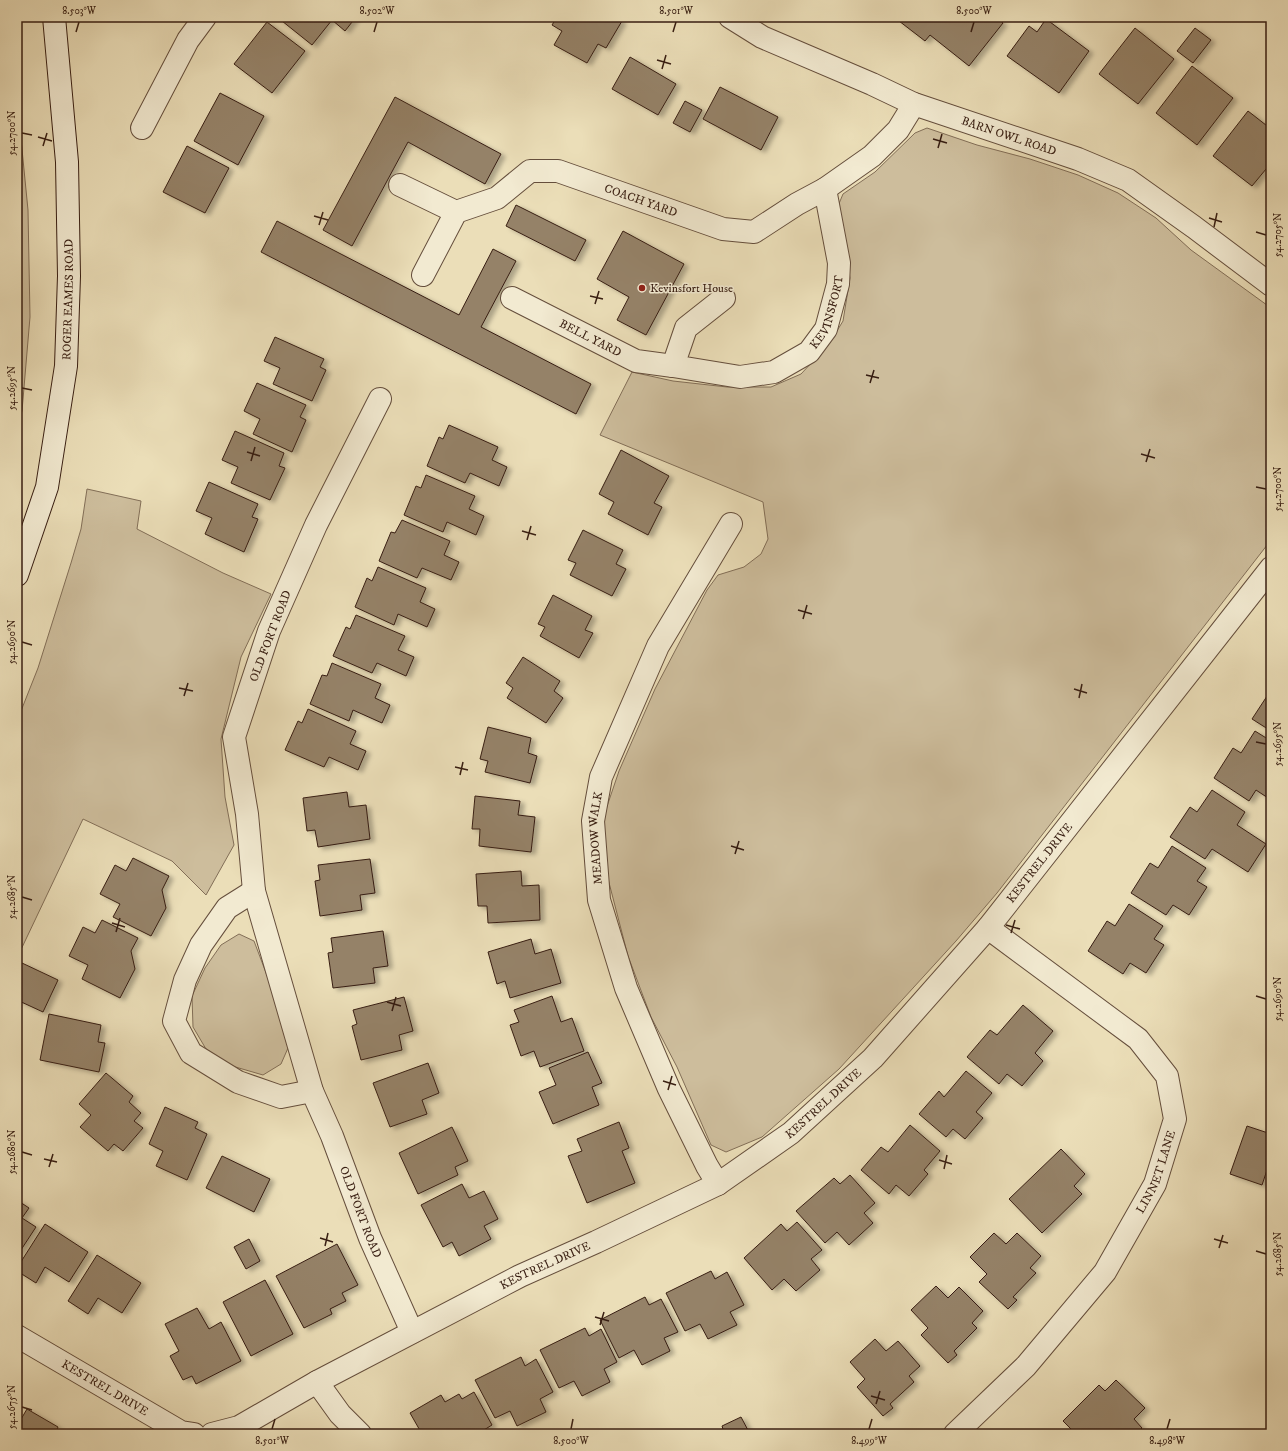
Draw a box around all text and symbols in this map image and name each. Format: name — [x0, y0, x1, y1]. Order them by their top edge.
text: 8.503°W — [62, 5, 97, 17]
text: 8.502°W — [360, 5, 395, 17]
text: 8.501°W — [659, 5, 694, 17]
text: 8.500°W — [956, 5, 993, 17]
text: 54.2700°N — [6, 111, 18, 155]
street label: BARN OWL ROAD — [959, 113, 1058, 159]
street label: COACH YARD — [602, 181, 679, 220]
text: 54.2705°N — [1272, 213, 1284, 257]
street label: ROGER EAMES ROAD — [59, 239, 77, 360]
street label: KEVINSFORT — [807, 275, 846, 352]
place label: Kevinsfort House — [650, 281, 733, 296]
marker: Kevinsfort House — [637, 283, 647, 293]
street label: BELL YARD — [557, 316, 624, 360]
text: 54.2695°N — [6, 366, 18, 410]
text: 54.2700°N — [1272, 467, 1284, 511]
street label: OLD FORT ROAD — [246, 588, 295, 684]
text: 54.2690°N — [6, 620, 18, 664]
text: 54.2695°N — [1272, 722, 1284, 766]
street label: MEADOW WALK — [586, 790, 606, 885]
street label: KESTREL DRIVE — [1004, 820, 1076, 906]
text: 54.2685°N — [6, 875, 18, 919]
text: 54.2690°N — [1272, 977, 1284, 1021]
street label: KESTREL DRIVE — [783, 1065, 865, 1143]
street label: LINNET LANE — [1133, 1128, 1179, 1216]
text: 54.2680°N — [6, 1130, 18, 1174]
street label: OLD FORT ROAD — [336, 1164, 385, 1260]
text: 54.2685°N — [1272, 1232, 1284, 1276]
street label: KESTREL DRIVE — [497, 1238, 593, 1293]
street label: KESTREL DRIVE — [59, 1357, 151, 1419]
text: 54.2675°N — [6, 1385, 18, 1429]
text: 8.501°W — [255, 1435, 290, 1447]
text: 8.500°W — [553, 1435, 590, 1447]
text: 8.499°W — [851, 1435, 888, 1447]
text: 8.498°W — [1149, 1435, 1186, 1447]

